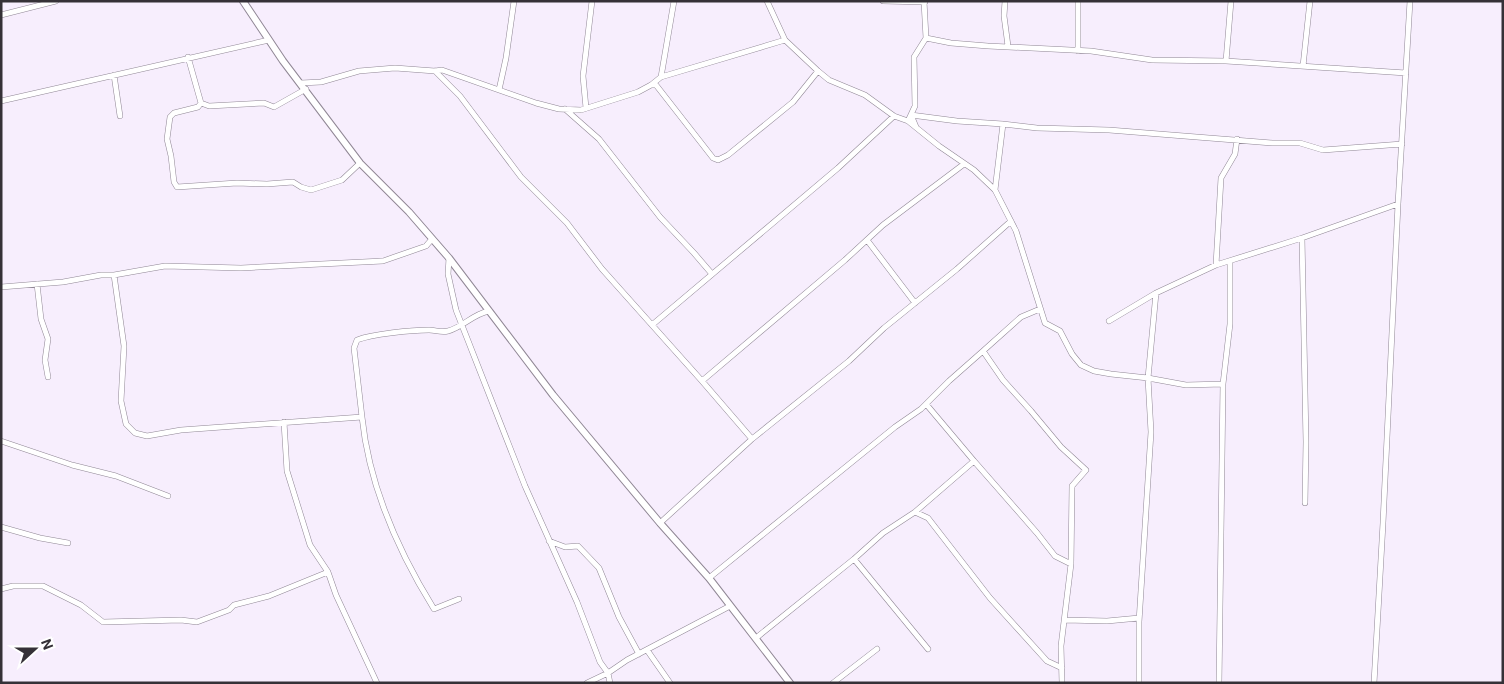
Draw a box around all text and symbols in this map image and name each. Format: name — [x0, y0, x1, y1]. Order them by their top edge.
north arrow — [10, 624, 60, 674]
text: N — [38, 637, 56, 652]

